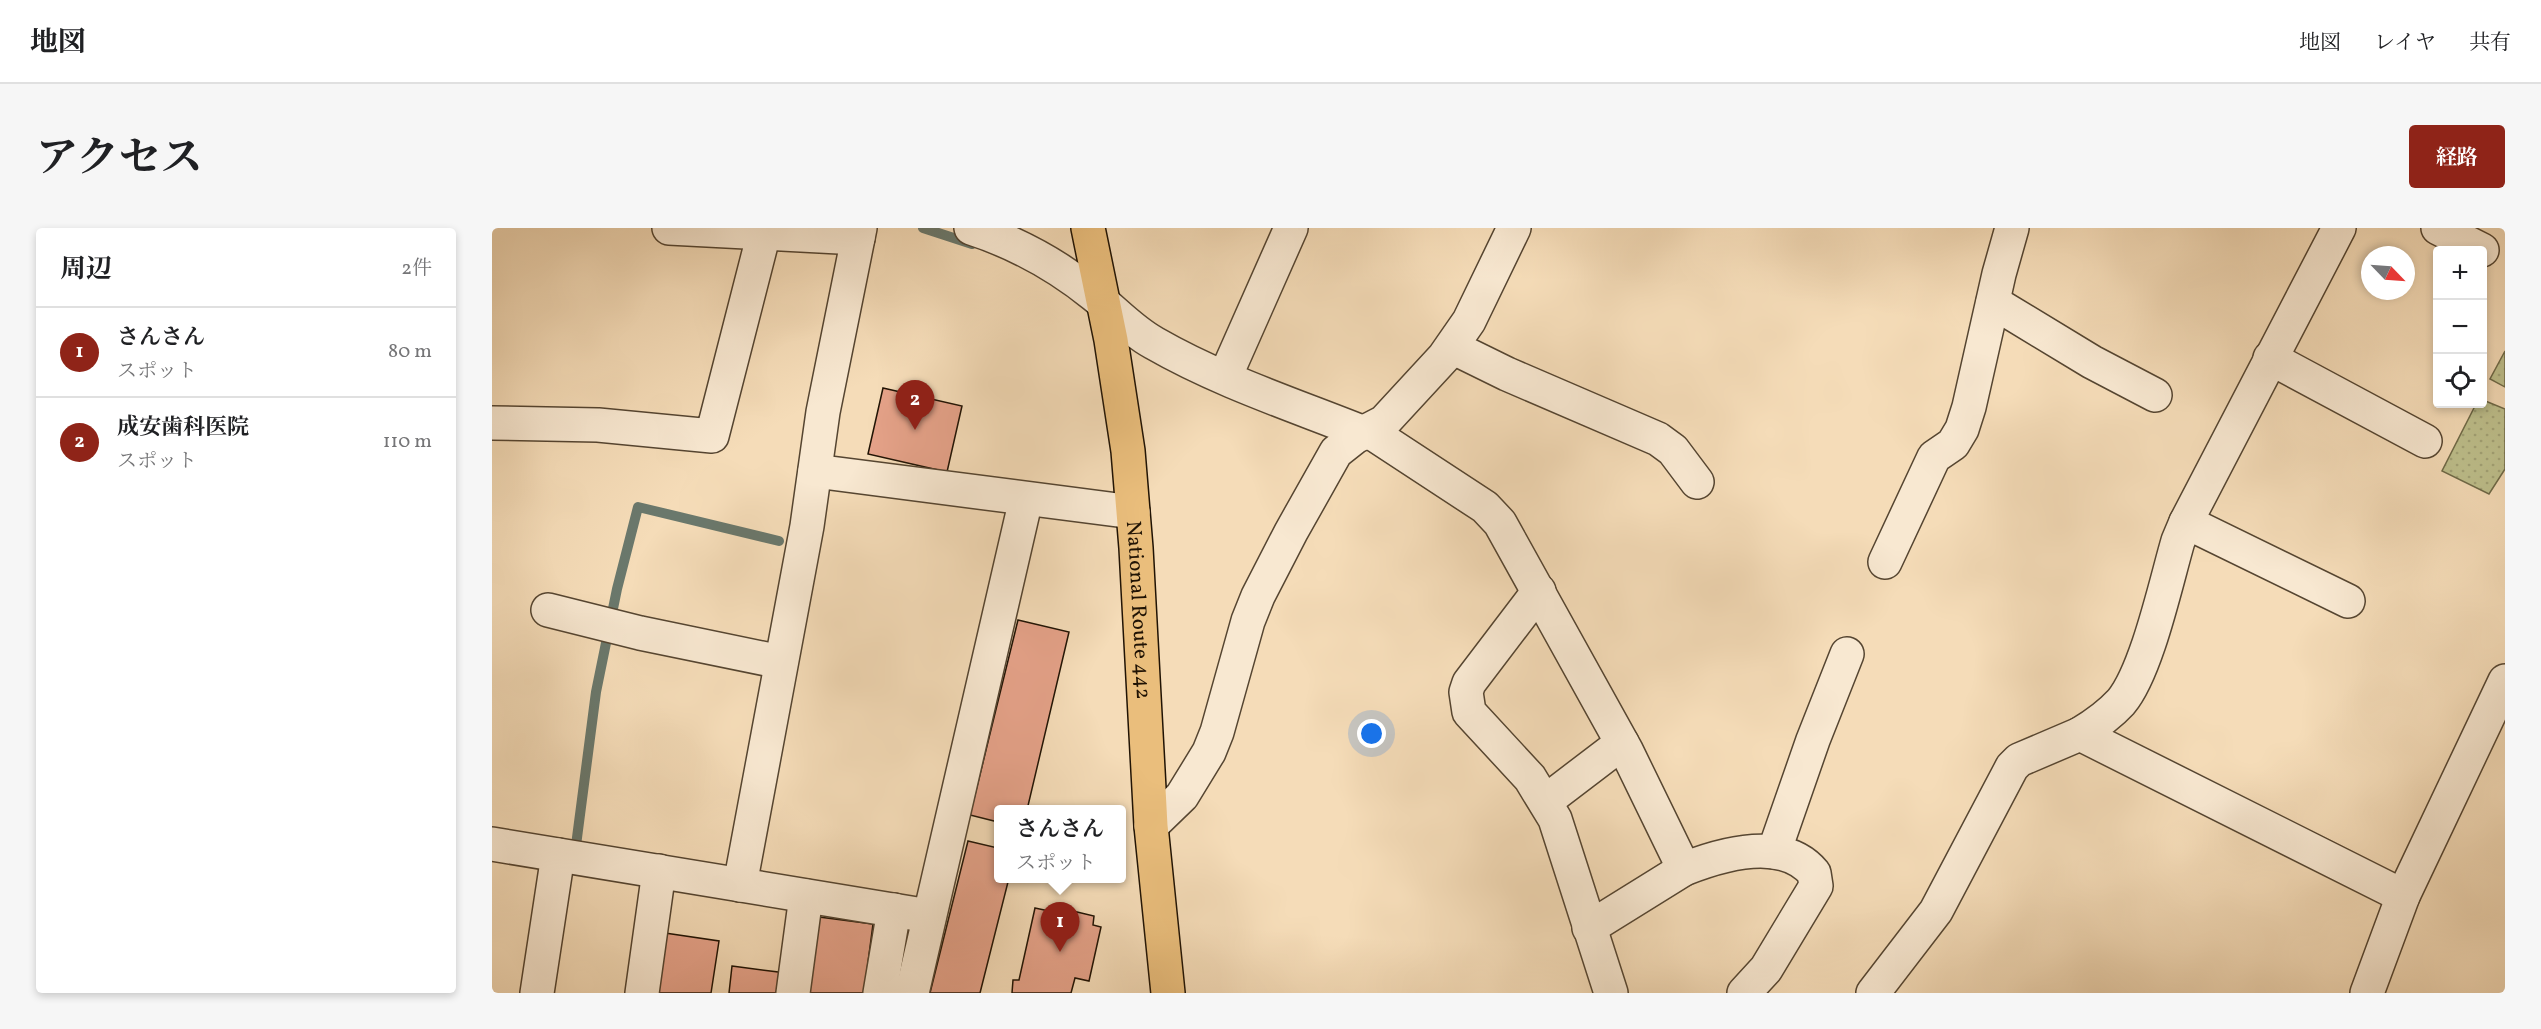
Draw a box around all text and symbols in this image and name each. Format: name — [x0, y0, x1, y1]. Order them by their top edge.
text: 地図 — [30, 24, 86, 63]
text: 地図 — [2299, 29, 2341, 58]
text: レイヤ — [2374, 29, 2436, 58]
text: 共有 — [2469, 29, 2511, 58]
button: 経路 — [2409, 125, 2505, 188]
text: アクセス — [36, 131, 203, 190]
north arrow — [2361, 246, 2415, 300]
map controls — [2433, 246, 2487, 408]
button: + — [2433, 246, 2487, 300]
text: 周辺 — [60, 252, 112, 288]
text: 2件 — [401, 255, 432, 283]
button: − — [2433, 300, 2487, 354]
text: さんさん — [117, 323, 205, 354]
text: 1 — [75, 338, 84, 366]
text: 80 m — [388, 338, 432, 366]
button: locate — [2433, 354, 2487, 408]
text: スポット — [117, 358, 197, 386]
pin: 2 — [896, 380, 934, 430]
text: 成安歯科医院 — [117, 413, 249, 444]
text: 2 — [74, 428, 85, 456]
text: 110 m — [383, 428, 432, 456]
text: スポット — [117, 448, 197, 476]
street label: National Route 442 — [1118, 520, 1157, 700]
your location — [1357, 719, 1386, 748]
popup — [994, 805, 1126, 883]
text: さんさん — [1016, 815, 1104, 846]
text: スポット — [1016, 850, 1096, 878]
pin: 1 — [1040, 902, 1080, 952]

